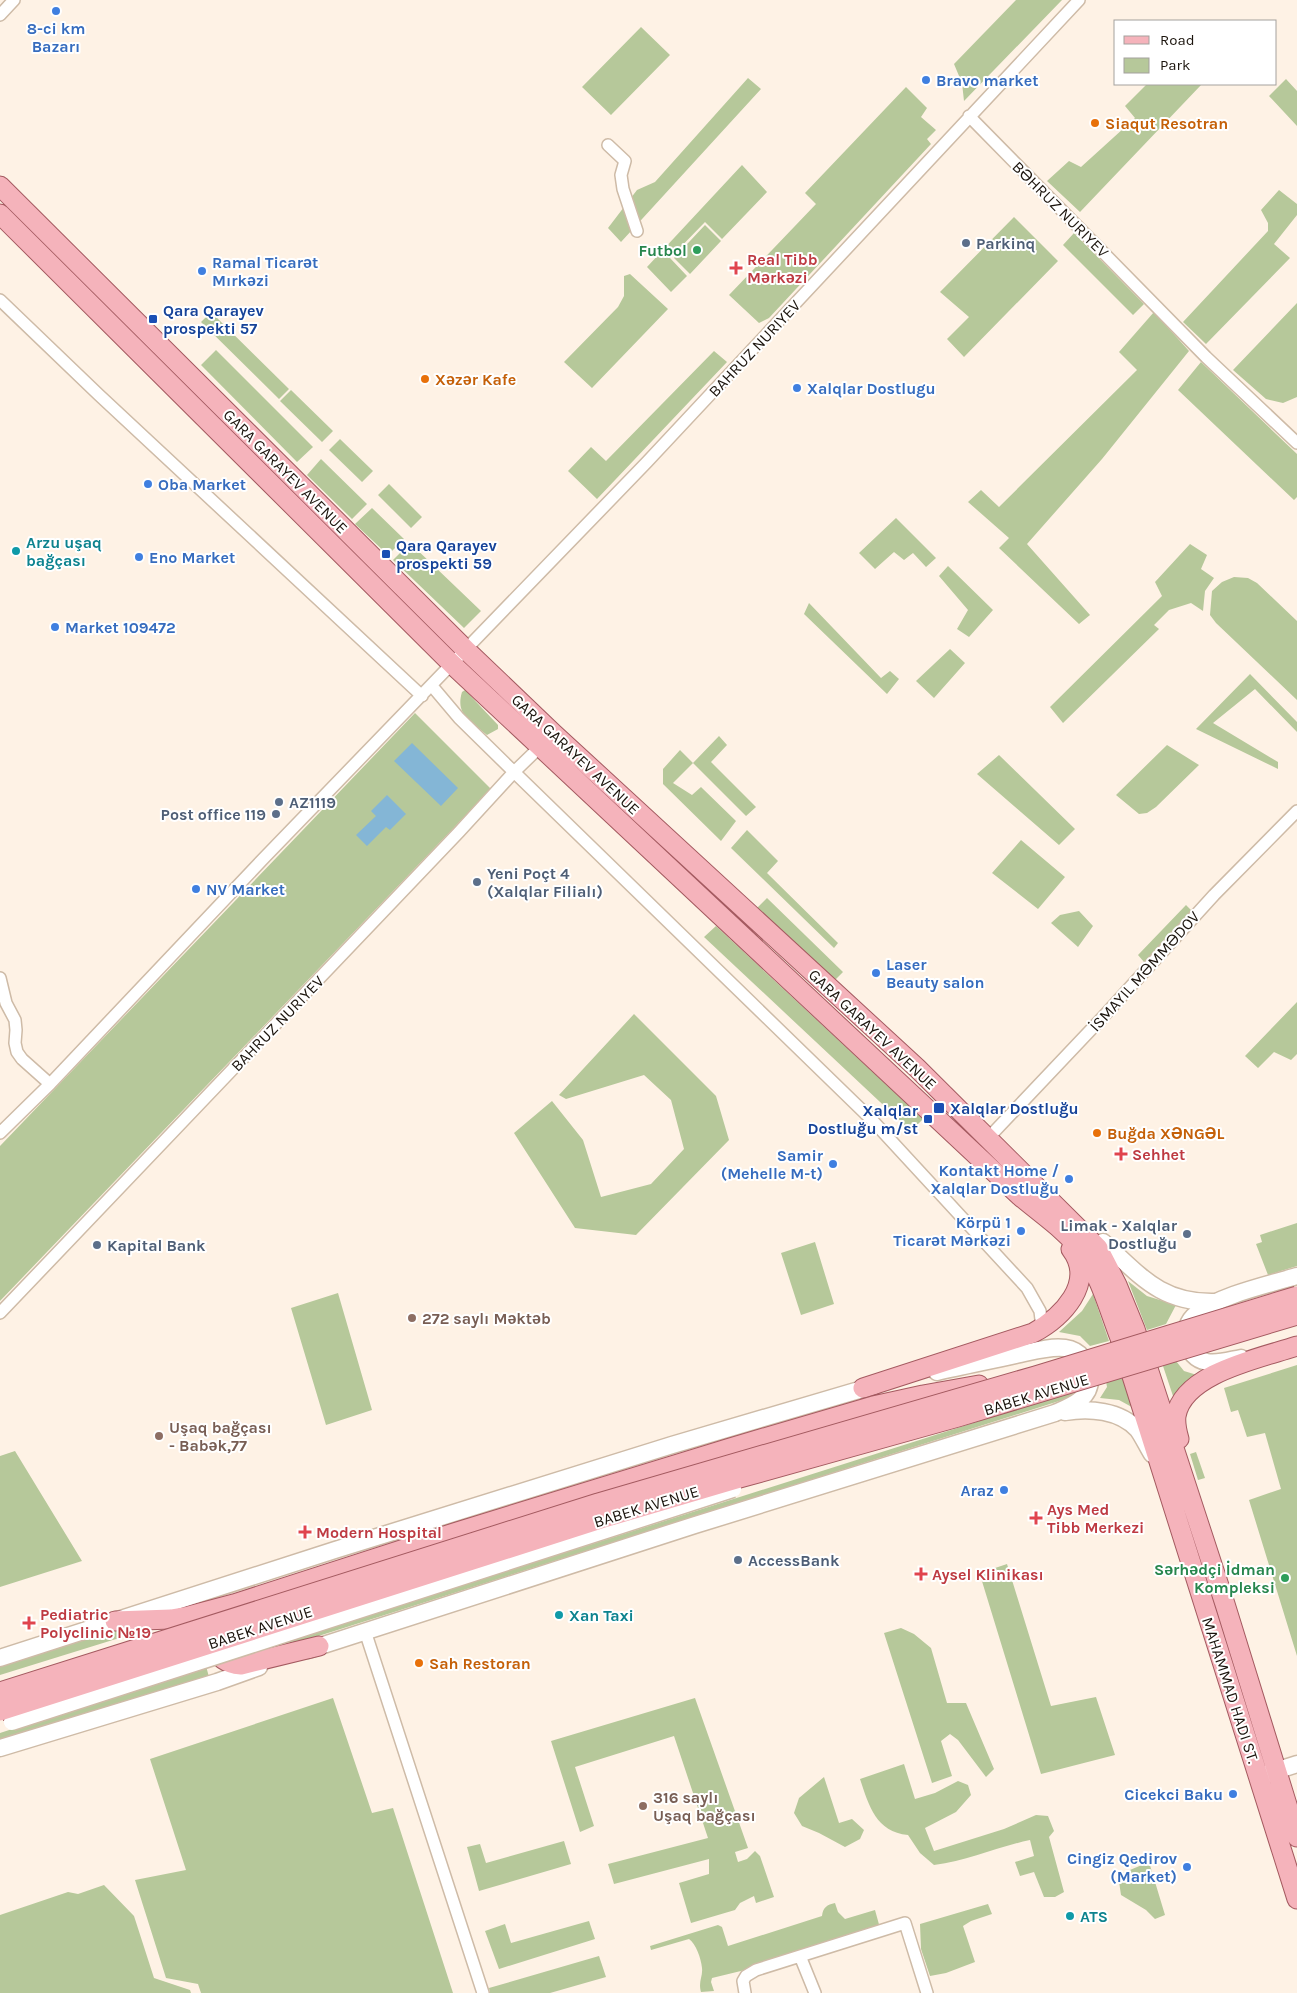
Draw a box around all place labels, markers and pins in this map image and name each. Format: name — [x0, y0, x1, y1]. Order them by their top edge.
marker: 8-ci km Bazarı — [50, 5, 62, 17]
place label: 8-ci km Bazarı — [27, 19, 85, 56]
place label: Bravo market — [936, 71, 1039, 90]
marker: Bravo market — [920, 74, 932, 86]
place label: Siaqut Resotran — [1105, 114, 1228, 133]
marker: Siaqut Resotran — [1089, 117, 1101, 129]
place label: Parkinq — [976, 234, 1036, 253]
marker: Parkinq — [960, 237, 972, 249]
place label: Futbol — [639, 241, 687, 260]
marker: Futbol — [691, 244, 703, 256]
place label: Real Tibb Mərkəzi — [747, 250, 818, 287]
place label: Ramal Ticarət Mırkəzi — [212, 253, 318, 290]
marker: Real Tibb Mərkəzi — [729, 261, 743, 275]
marker: Ramal Ticarət Mırkəzi — [196, 265, 208, 277]
place label: Qara Qarayev prospekti 57 — [163, 301, 265, 338]
marker: Qara Qarayev prospekti 57 — [147, 313, 159, 325]
place label: Xəzər Kafe — [435, 370, 516, 389]
marker: Xəzər Kafe — [419, 373, 431, 385]
place label: Xalqlar Dostlugu — [807, 379, 936, 398]
marker: Xalqlar Dostlugu — [791, 382, 803, 394]
place label: Oba Market — [158, 475, 246, 494]
marker: Oba Market — [142, 478, 154, 490]
place label: Arzu uşaq bağçası — [26, 533, 102, 570]
place label: Qara Qarayev prospekti 59 — [396, 536, 498, 573]
marker: Arzu uşaq bağçası — [10, 545, 22, 557]
place label: Eno Market — [149, 548, 235, 567]
marker: Qara Qarayev prospekti 59 — [380, 548, 392, 560]
marker: Eno Market — [133, 551, 145, 563]
place label: Market 109472 — [65, 618, 176, 637]
marker: Market 109472 — [49, 621, 61, 633]
place label: AZ1119 — [289, 793, 336, 812]
marker: AZ1119 — [273, 796, 285, 808]
place label: Post office 119 — [161, 805, 266, 824]
marker: Post office 119 — [270, 808, 282, 820]
place label: Yeni Poçt 4 (Xalqlar Filialı) — [487, 864, 603, 901]
marker: Yeni Poçt 4 (Xalqlar Filialı) — [471, 876, 483, 888]
place label: NV Market — [206, 880, 285, 899]
marker: NV Market — [190, 883, 202, 895]
place label: Laser Beauty salon — [886, 955, 984, 992]
marker: Laser Beauty salon — [870, 967, 882, 979]
place label: Xalqlar Dostluğu — [950, 1099, 1079, 1118]
place label: Xalqlar Dostluğu m/st — [807, 1101, 919, 1138]
marker: Xalqlar Dostluğu — [932, 1101, 946, 1115]
marker: Xalqlar Dostluğu m/st — [922, 1113, 934, 1125]
place label: Buğda XƏNGƏL — [1107, 1124, 1224, 1143]
marker: Buğda XƏNGƏL — [1091, 1127, 1103, 1139]
place label: Sehhet — [1132, 1145, 1185, 1164]
place label: Samir (Mehelle M-t) — [721, 1146, 824, 1183]
marker: Sehhet — [1114, 1147, 1128, 1161]
marker: Samir (Mehelle M-t) — [827, 1158, 839, 1170]
place label: Kontakt Home / Xalqlar Dostluğu — [930, 1161, 1059, 1198]
marker: Kontakt Home / Xalqlar Dostluğu — [1063, 1173, 1075, 1185]
place label: Körpü 1 Ticarət Mərkəzi — [893, 1213, 1011, 1250]
place label: Limak - Xalqlar Dostluğu — [1060, 1216, 1178, 1253]
marker: Körpü 1 Ticarət Mərkəzi — [1015, 1225, 1027, 1237]
marker: Limak - Xalqlar Dostluğu — [1181, 1228, 1193, 1240]
place label: Kapital Bank — [107, 1236, 206, 1255]
marker: Kapital Bank — [91, 1239, 103, 1251]
place label: 272 saylı Məktəb — [422, 1309, 551, 1328]
marker: 272 saylı Məktəb — [406, 1312, 418, 1324]
place label: Uşaq bağçası - Babək,77 — [169, 1418, 272, 1455]
marker: Uşaq bağçası - Babək,77 — [153, 1430, 165, 1442]
place label: Araz — [960, 1481, 994, 1500]
marker: Araz — [998, 1484, 1010, 1496]
place label: Ays Med Tibb Merkezi — [1047, 1500, 1144, 1537]
marker: Ays Med Tibb Merkezi — [1029, 1511, 1043, 1525]
place label: Modern Hospital — [316, 1523, 442, 1542]
marker: Modern Hospital — [298, 1525, 312, 1539]
place label: AccessBank — [748, 1551, 840, 1570]
marker: AccessBank — [732, 1554, 744, 1566]
place label: Sərhədçi İdman Kompleksi — [1154, 1560, 1275, 1597]
place label: Aysel Klinikası — [932, 1565, 1044, 1584]
marker: Aysel Klinikası — [914, 1567, 928, 1581]
marker: Sərhədçi İdman Kompleksi — [1279, 1572, 1291, 1584]
place label: Pediatric Polyclinic №19 — [40, 1605, 151, 1642]
place label: Xan Taxi — [569, 1606, 634, 1625]
marker: Xan Taxi — [553, 1609, 565, 1621]
marker: Pediatric Polyclinic №19 — [22, 1616, 36, 1630]
place label: Sah Restoran — [429, 1654, 531, 1673]
marker: Sah Restoran — [413, 1657, 425, 1669]
place label: Cicekci Baku — [1124, 1785, 1223, 1804]
place label: 316 saylı Uşaq bağçası — [653, 1788, 756, 1825]
marker: Cicekci Baku — [1227, 1788, 1239, 1800]
marker: 316 saylı Uşaq bağçası — [637, 1800, 649, 1812]
place label: Cingiz Qedirov (Market) — [1067, 1849, 1178, 1886]
marker: Cingiz Qedirov (Market) — [1181, 1861, 1193, 1873]
place label: ATS — [1080, 1907, 1108, 1926]
marker: ATS — [1064, 1910, 1076, 1922]

